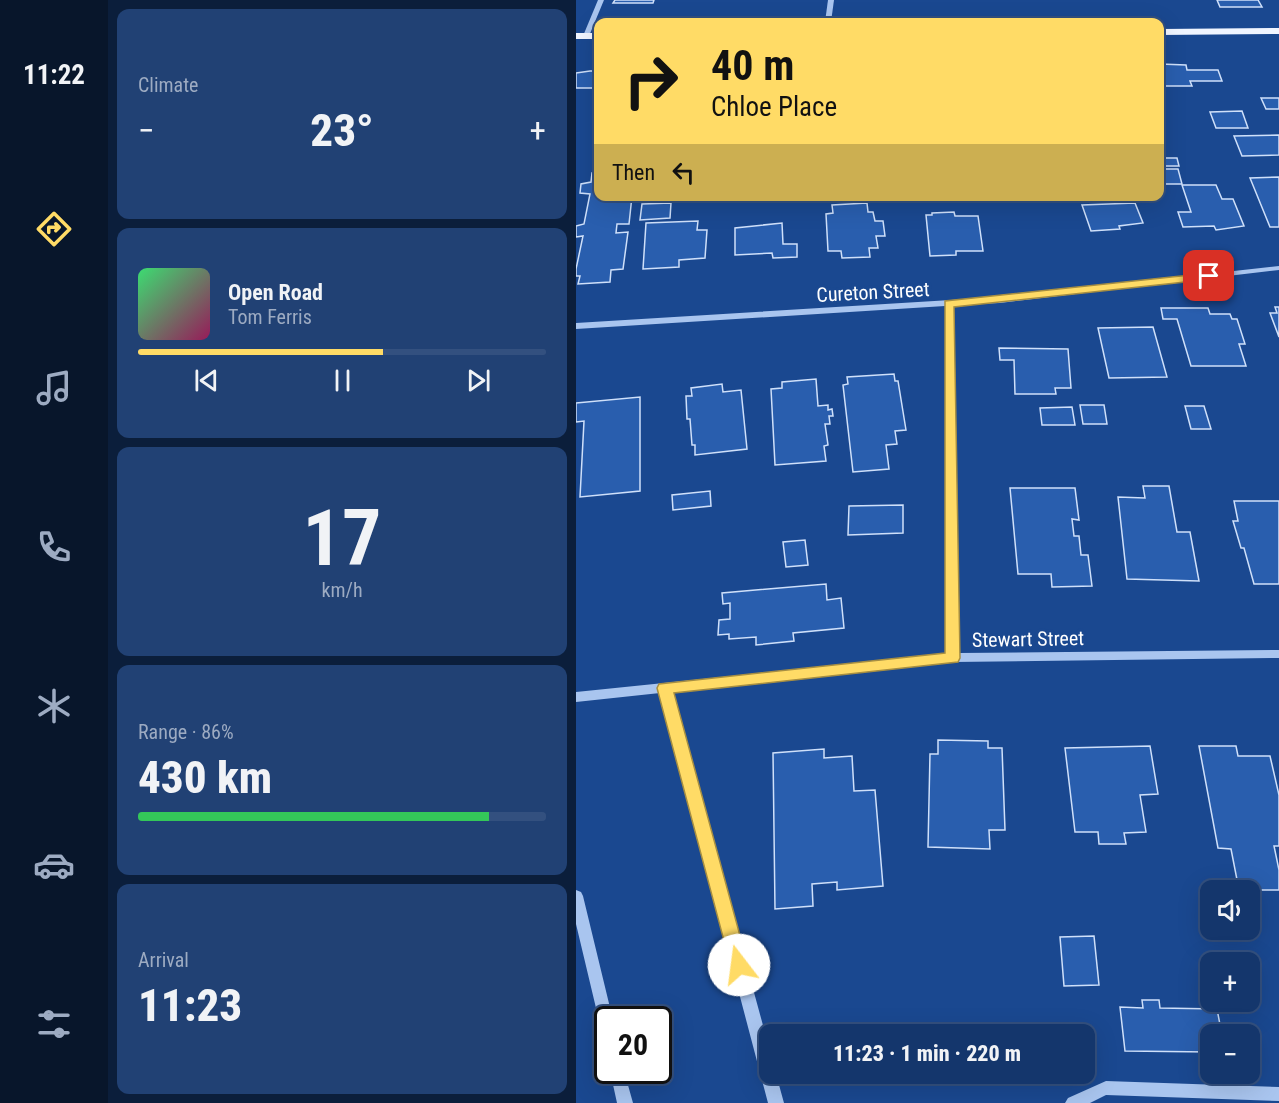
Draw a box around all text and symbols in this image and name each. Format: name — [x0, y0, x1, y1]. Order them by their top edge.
text: 40 m — [711, 41, 794, 90]
icon: right — [612, 42, 690, 120]
text: 11:22 — [23, 59, 85, 91]
text: Climate — [138, 73, 198, 97]
text: Chloe Place — [711, 91, 837, 123]
text: 23° — [310, 104, 374, 157]
text: − — [138, 111, 155, 150]
text: + — [530, 111, 546, 150]
icon: left — [667, 156, 700, 189]
text: Then — [612, 160, 655, 185]
icon: directions — [33, 208, 75, 250]
pin — [1183, 250, 1234, 301]
icon: arrive — [1192, 259, 1225, 292]
street label: Cureton Street — [816, 277, 930, 307]
text: Open Road — [228, 280, 323, 305]
text: Tom Ferris — [228, 305, 312, 329]
icon: previous — [190, 364, 223, 397]
icon: pause — [326, 364, 359, 397]
icon: next — [462, 364, 495, 397]
icon: music — [33, 367, 75, 409]
text: 17 — [303, 493, 381, 584]
icon: phone — [33, 526, 75, 568]
text: km/h — [321, 578, 363, 602]
street label: Stewart Street — [972, 626, 1084, 652]
icon: climate — [33, 685, 75, 727]
text: Range · 86% — [138, 720, 234, 744]
text: 430 km — [138, 751, 272, 804]
icon: car — [33, 844, 75, 886]
map controls — [1200, 880, 1260, 1084]
button: sound — [1200, 880, 1260, 940]
position arrow — [707, 933, 771, 997]
text: Arrival — [138, 948, 189, 972]
button: + — [1200, 952, 1260, 1012]
text: 11:23 — [138, 979, 242, 1032]
icon: filters — [33, 1003, 75, 1045]
speed limit sign: 20 — [594, 1006, 672, 1084]
button: − — [1200, 1024, 1260, 1084]
text: 11:23 · 1 min · 220 m — [833, 1041, 1021, 1066]

